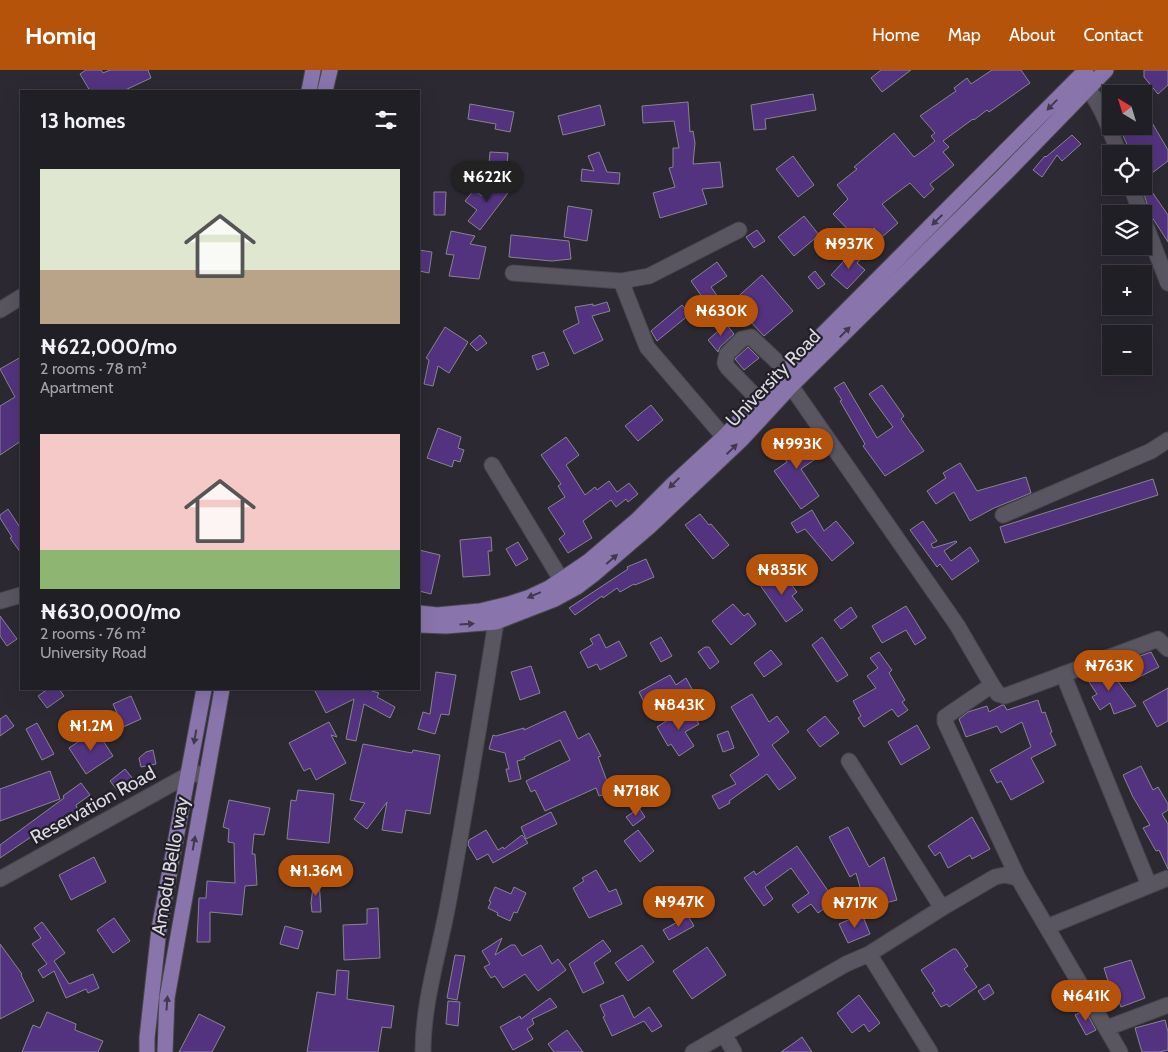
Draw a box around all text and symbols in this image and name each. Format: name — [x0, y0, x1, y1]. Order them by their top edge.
text: Homiq — [25, 21, 96, 50]
text: Home — [872, 24, 920, 46]
text: Map — [948, 24, 981, 46]
text: About — [1009, 24, 1055, 46]
text: Contact — [1083, 24, 1143, 46]
north arrow — [1102, 85, 1152, 135]
map controls — [1102, 85, 1152, 375]
one-way arrow — [1046, 98, 1058, 110]
icon: filters — [372, 106, 400, 134]
text: 13 homes — [40, 108, 125, 133]
button: locate — [1102, 145, 1152, 195]
pin: ₦622K — [452, 160, 522, 203]
text: ₦622K — [463, 167, 511, 186]
icon: home — [175, 201, 265, 291]
button: layers — [1102, 205, 1152, 255]
one-way arrow — [932, 214, 944, 226]
pin: ₦937K — [814, 228, 884, 270]
text: ₦937K — [825, 234, 873, 253]
button: + — [1102, 265, 1152, 315]
pin: ₦630K — [686, 294, 756, 337]
text: ₦630K — [695, 301, 747, 320]
street label: University Road — [721, 325, 825, 431]
button: − — [1102, 325, 1152, 375]
one-way arrow — [839, 326, 851, 338]
text: ₦622,000/mo — [40, 334, 177, 359]
text: 2 rooms · 78 m² — [40, 359, 147, 378]
text: Apartment — [40, 378, 113, 397]
pin: ₦993K — [762, 428, 832, 470]
text: ₦993K — [772, 434, 822, 453]
one-way arrow — [726, 443, 738, 455]
icon: home — [175, 466, 265, 556]
one-way arrow — [668, 477, 680, 489]
one-way arrow — [606, 553, 618, 565]
pin: ₦835K — [747, 554, 817, 596]
text: ₦835K — [757, 560, 807, 579]
one-way arrow — [526, 591, 541, 599]
text: ₦630,000/mo — [40, 599, 181, 624]
one-way arrow — [460, 620, 476, 628]
text: 2 rooms · 76 m² — [40, 624, 146, 643]
text: University Road — [40, 643, 146, 662]
pin: ₦763K — [1074, 650, 1144, 692]
text: ₦763K — [1085, 656, 1133, 675]
pin: ₦843K — [644, 688, 714, 731]
text: ₦843K — [653, 695, 705, 714]
pin: ₦1.2M — [56, 710, 126, 752]
text: ₦1.2M — [69, 716, 113, 735]
one-way arrow — [191, 729, 199, 745]
street label: Reservation Road — [26, 761, 160, 849]
pin: ₦718K — [601, 774, 671, 817]
text: ₦718K — [613, 781, 659, 800]
street label: Amodu Bello way — [146, 795, 194, 937]
one-way arrow — [191, 835, 199, 851]
pin: ₦1.36M — [275, 854, 357, 897]
text: ₦1.36M — [289, 861, 343, 880]
pin: ₦947K — [644, 886, 714, 928]
pin: ₦717K — [820, 886, 890, 929]
text: ₦947K — [654, 892, 704, 911]
text: ₦717K — [832, 893, 878, 912]
pin: ₦641K — [1051, 980, 1121, 1022]
text: ₦641K — [1062, 986, 1110, 1005]
one-way arrow — [163, 995, 171, 1011]

